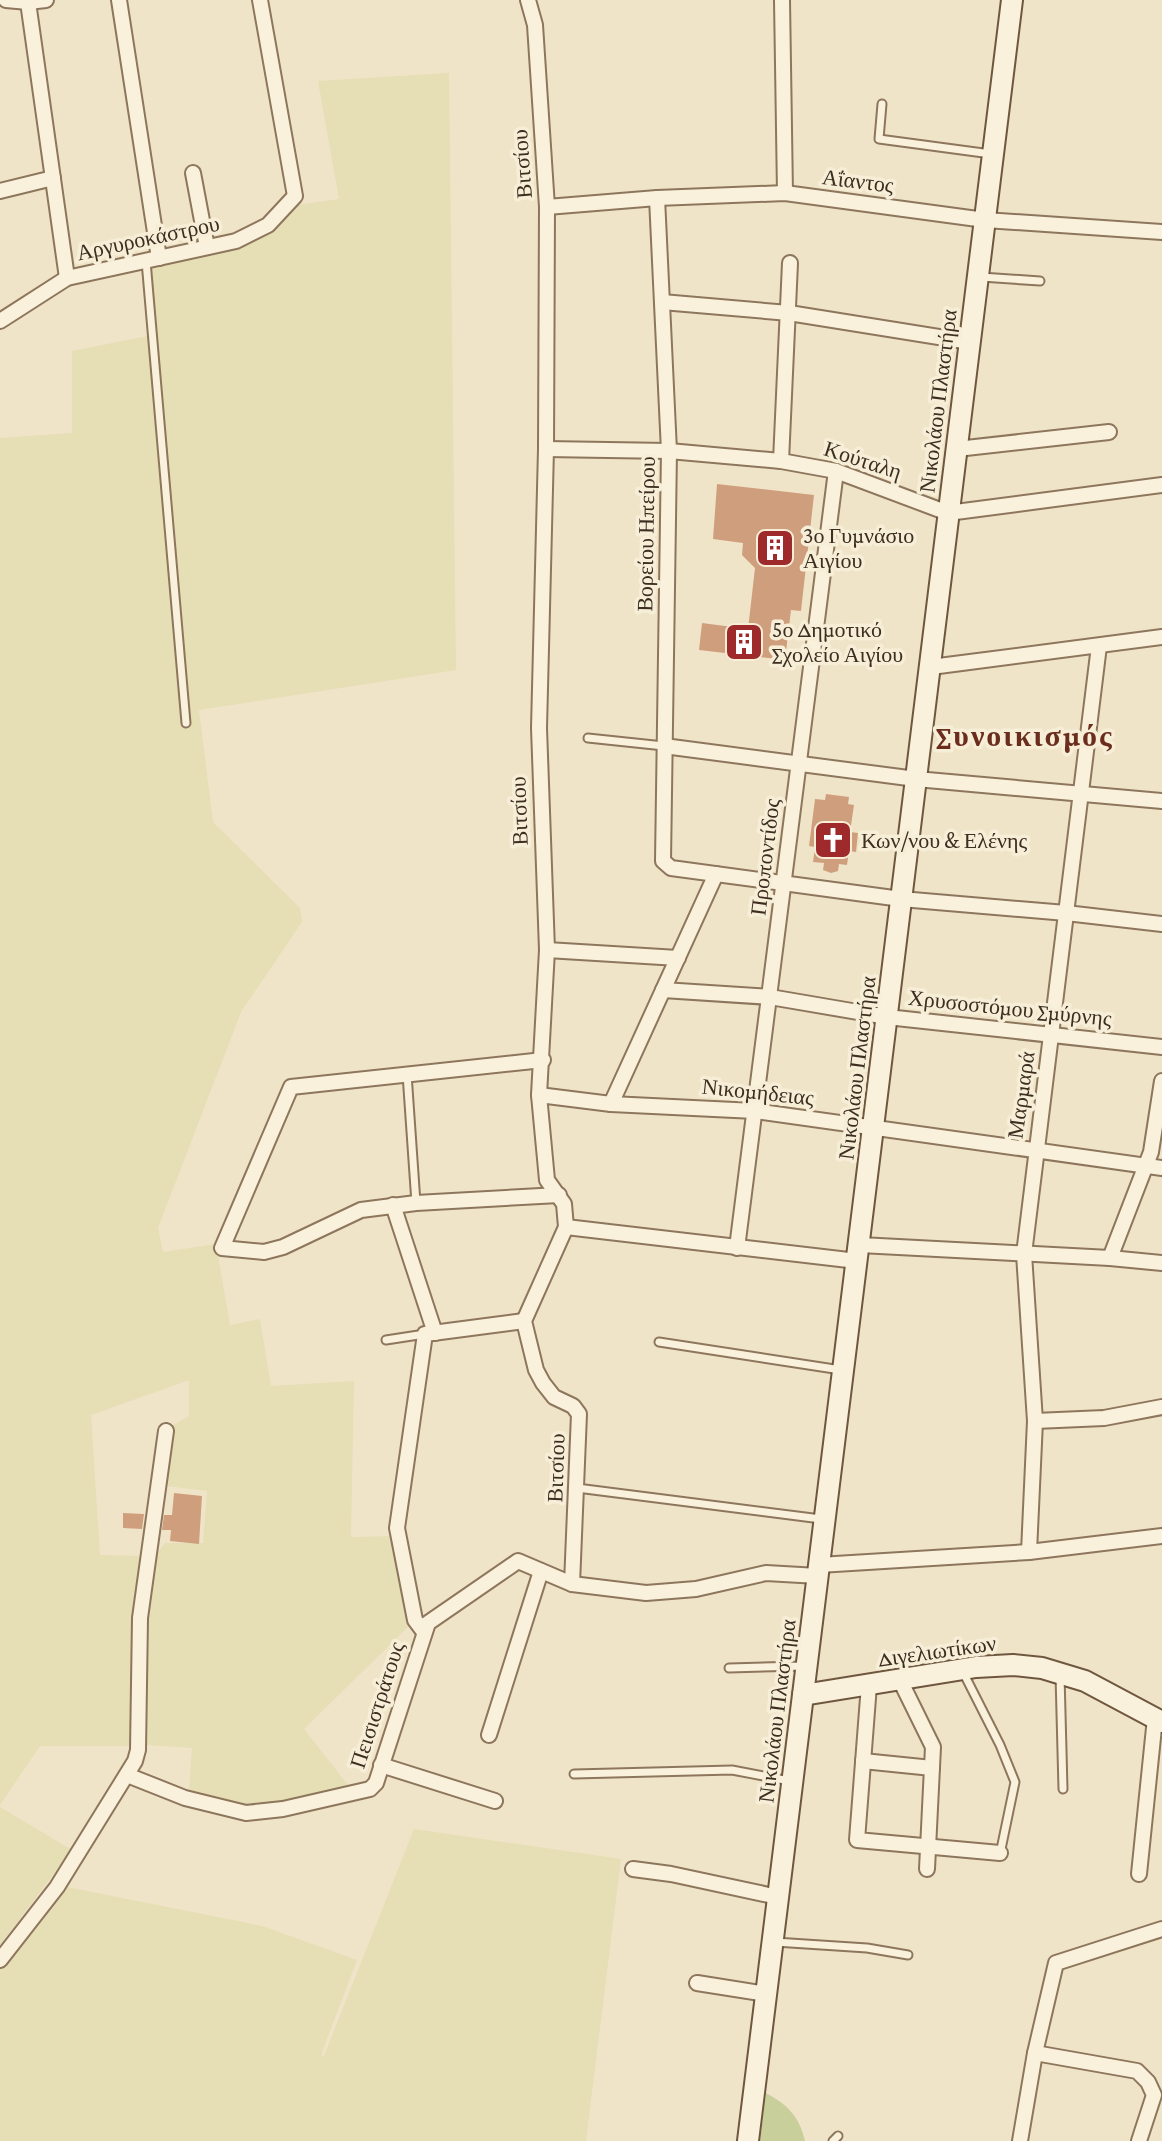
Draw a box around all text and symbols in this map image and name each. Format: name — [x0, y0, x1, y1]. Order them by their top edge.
street label: Βιτσίου — [507, 129, 537, 199]
street label: Αΐαντος — [821, 164, 895, 198]
street label: Αργυροκάστρου — [74, 211, 222, 265]
street label: Νικολάου Πλαστήρα — [914, 307, 962, 494]
street label: Κούταλη — [821, 436, 905, 484]
street label: Βορείου Ηπείρου — [632, 456, 660, 612]
place label: 3ο Γυμνάσιο Αιγίου — [803, 523, 914, 573]
building icon: 3ο Γυμνάσιο Αιγίου — [754, 527, 796, 569]
place label: 5ο Δημοτικό Σχολείο Αιγίου — [772, 617, 903, 667]
building icon: 5ο Δημοτικό Σχολείο Αιγίου — [723, 621, 765, 663]
district label: Συνοικισμός — [936, 719, 1114, 753]
street label: Βιτσίου — [505, 776, 533, 846]
street label: Προποντίδος — [745, 797, 785, 917]
church icon: Κων/νου & Ελένης — [812, 819, 854, 861]
place label: Κων/νου & Ελένης — [861, 828, 1028, 853]
street label: Νικολάου Πλαστήρα — [833, 974, 881, 1161]
street label: Χρυσοστόμου Σμύρνης — [907, 985, 1113, 1031]
street label: Μαρμαρά — [1003, 1049, 1040, 1140]
street label: Νικομήδειας — [701, 1074, 816, 1110]
street label: Βιτσίου — [542, 1433, 570, 1503]
street label: Νικολάου Πλαστήρα — [753, 1617, 801, 1804]
street label: Διγελιωτίκων — [876, 1630, 998, 1672]
street label: Πεισιστράτους — [345, 1638, 409, 1771]

